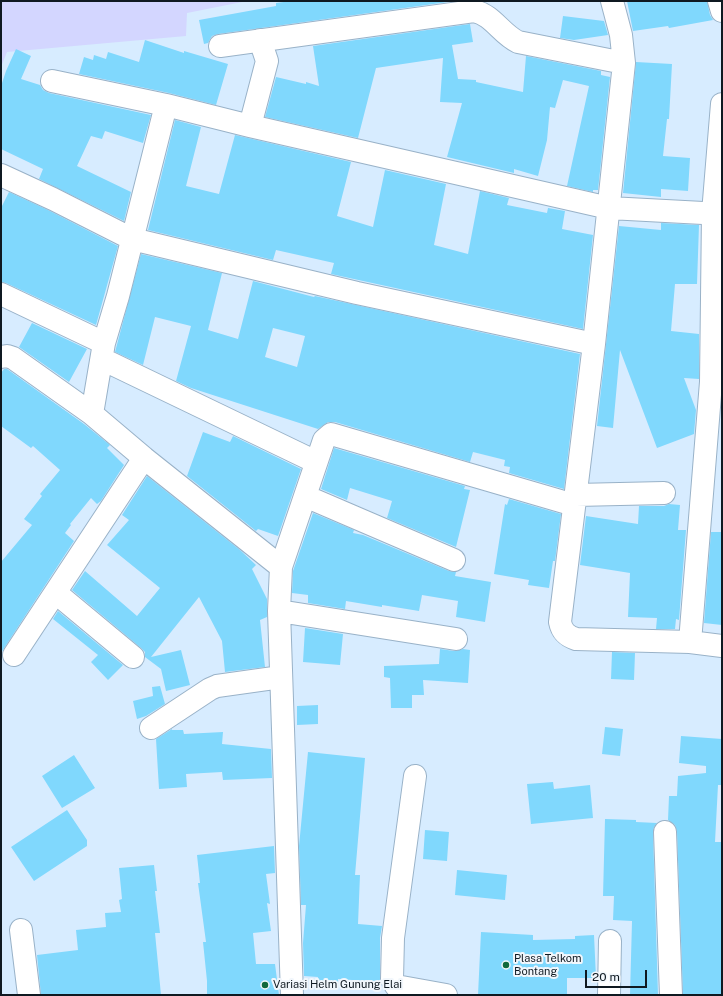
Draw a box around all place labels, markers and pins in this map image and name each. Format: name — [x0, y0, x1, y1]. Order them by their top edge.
place label: Plasa Telkom Bontang — [514, 952, 582, 978]
marker: Plasa Telkom Bontang — [501, 960, 511, 970]
place label: Variasi Helm Gunung Elai — [273, 978, 402, 992]
marker: Variasi Helm Gunung Elai — [260, 980, 270, 990]

